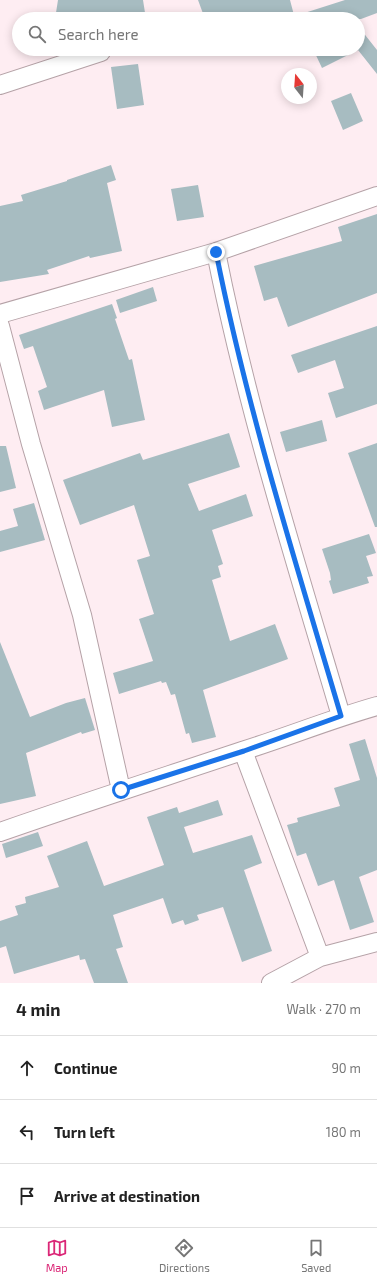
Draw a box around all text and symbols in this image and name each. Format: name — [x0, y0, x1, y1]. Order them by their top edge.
search box — [12, 12, 365, 56]
icon: search — [26, 23, 48, 45]
text: Search here — [58, 25, 139, 43]
north arrow — [281, 68, 317, 104]
route end — [207, 243, 225, 261]
route start — [112, 781, 130, 799]
text: 4 min — [16, 999, 60, 1019]
text: Walk · 270 m — [286, 1001, 361, 1017]
icon: ahead — [16, 1057, 38, 1079]
text: Continue — [54, 1059, 117, 1077]
text: 90 m — [331, 1060, 361, 1076]
icon: left — [16, 1121, 38, 1143]
text: Turn left — [54, 1123, 115, 1141]
text: 180 m — [326, 1124, 361, 1140]
icon: arrive — [16, 1185, 38, 1207]
text: Arrive at destination — [54, 1187, 200, 1205]
tab: Map — [46, 1237, 68, 1274]
tab: Directions — [159, 1237, 210, 1274]
tab: Saved — [301, 1237, 331, 1274]

